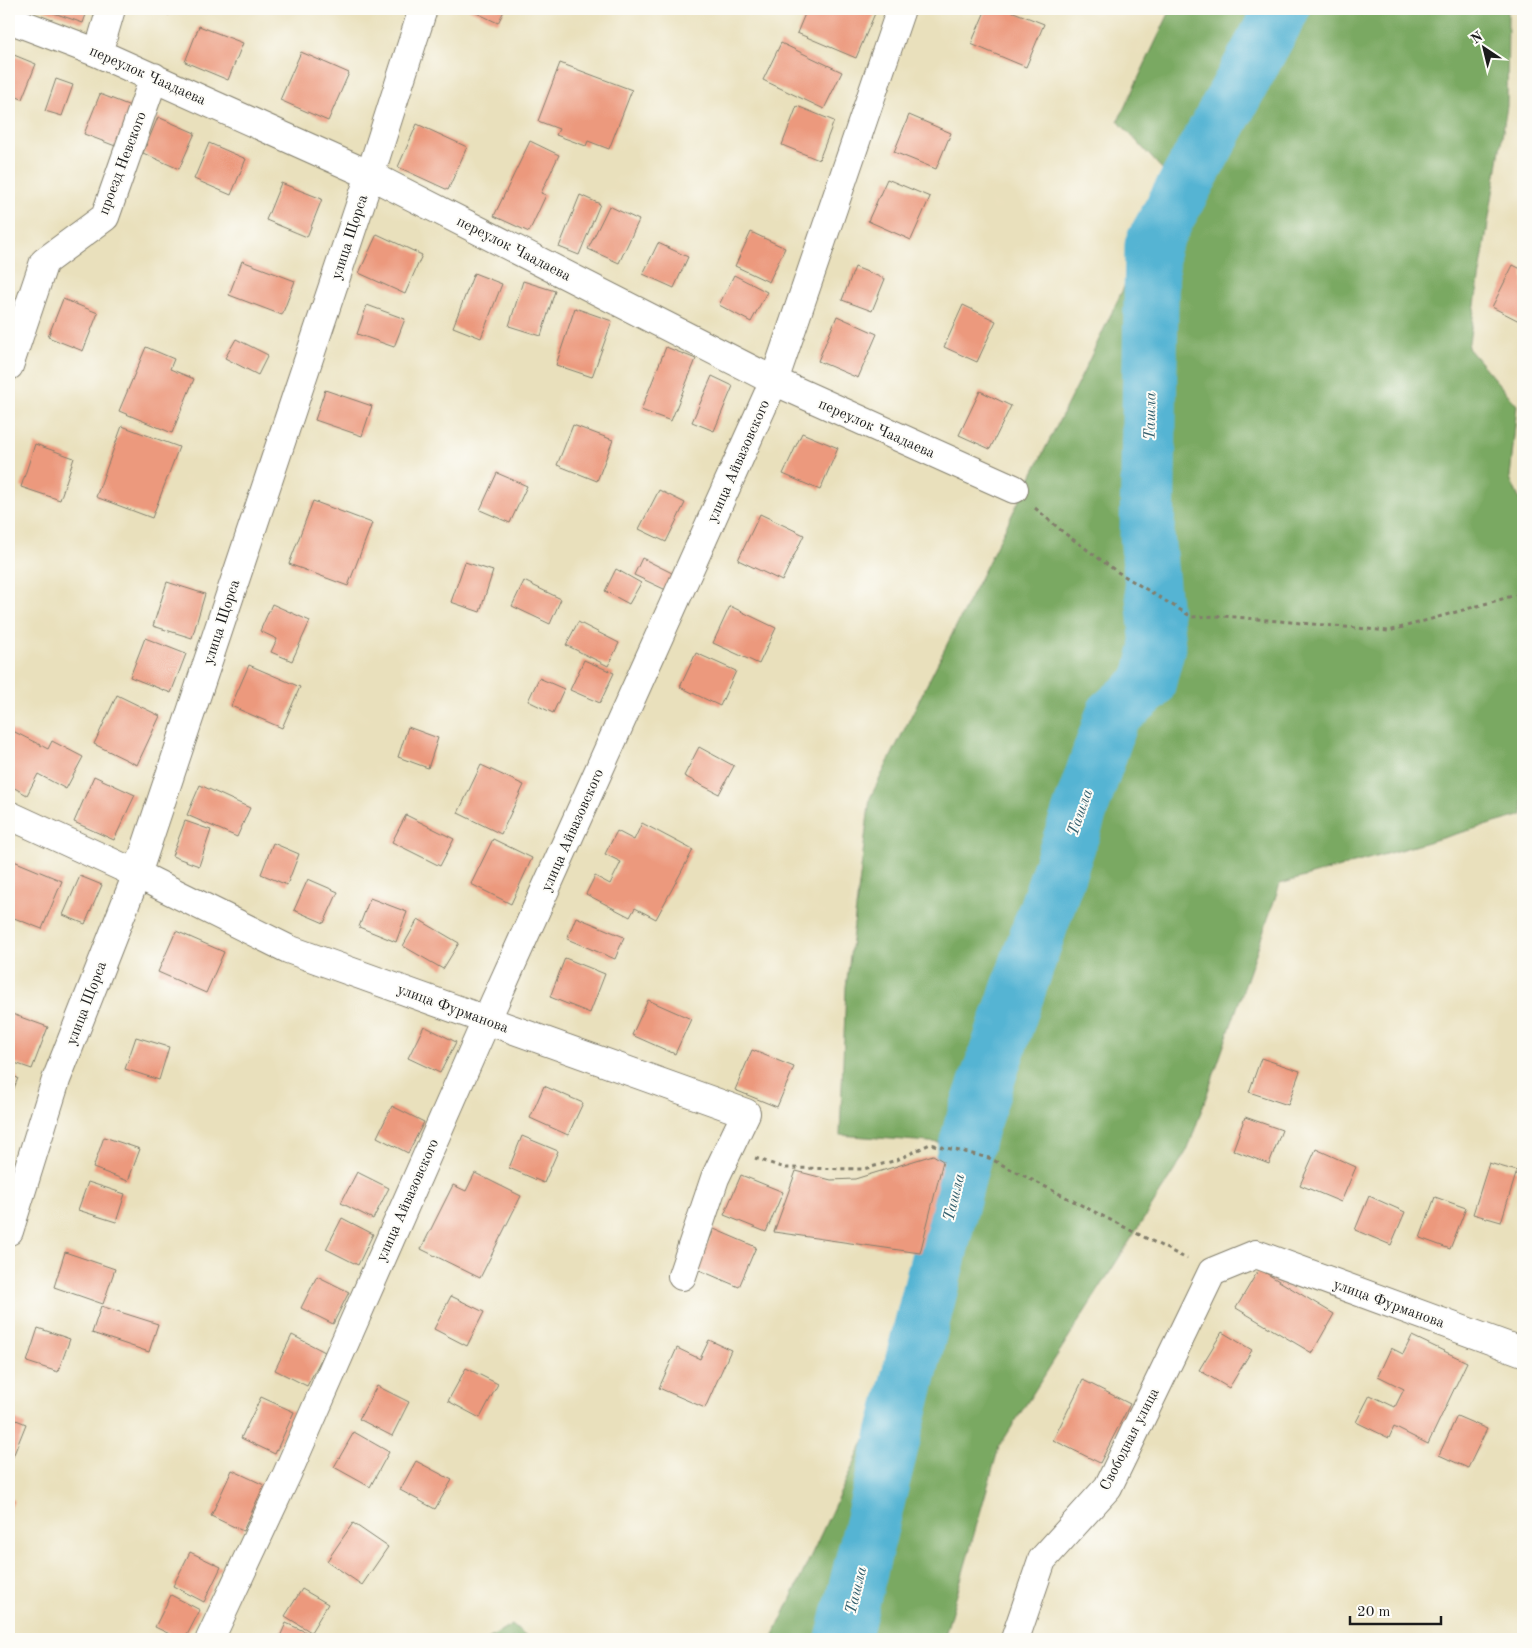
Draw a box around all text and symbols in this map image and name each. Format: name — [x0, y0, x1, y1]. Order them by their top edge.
north arrow — [1460, 22, 1510, 72]
text: N — [1469, 29, 1486, 47]
street label: переулок Чаадаева — [87, 44, 208, 109]
street label: проезд Невского — [97, 110, 150, 217]
street label: улица Щорса — [330, 193, 371, 282]
street label: переулок Чаадаева — [454, 214, 573, 285]
water label: Ташла — [1143, 391, 1159, 440]
street label: переулок Чаадаева — [816, 397, 937, 462]
street label: улица Айвазовского — [706, 398, 773, 525]
street label: улица Щорса — [202, 578, 243, 667]
street label: улица Айвазовского — [540, 767, 607, 894]
water label: Ташла — [1065, 787, 1096, 838]
street label: улица Щорса — [65, 959, 110, 1048]
street label: улица Фурманова — [395, 982, 511, 1037]
street label: улица Айвазовского — [375, 1137, 442, 1264]
water label: Ташла — [941, 1172, 969, 1223]
street label: улица Фурманова — [1331, 1277, 1447, 1332]
street label: Свободная улица — [1098, 1386, 1163, 1493]
water label: Ташла — [843, 1565, 871, 1616]
scale bar — [1350, 1593, 1441, 1625]
text: 20 m — [1357, 1605, 1391, 1620]

